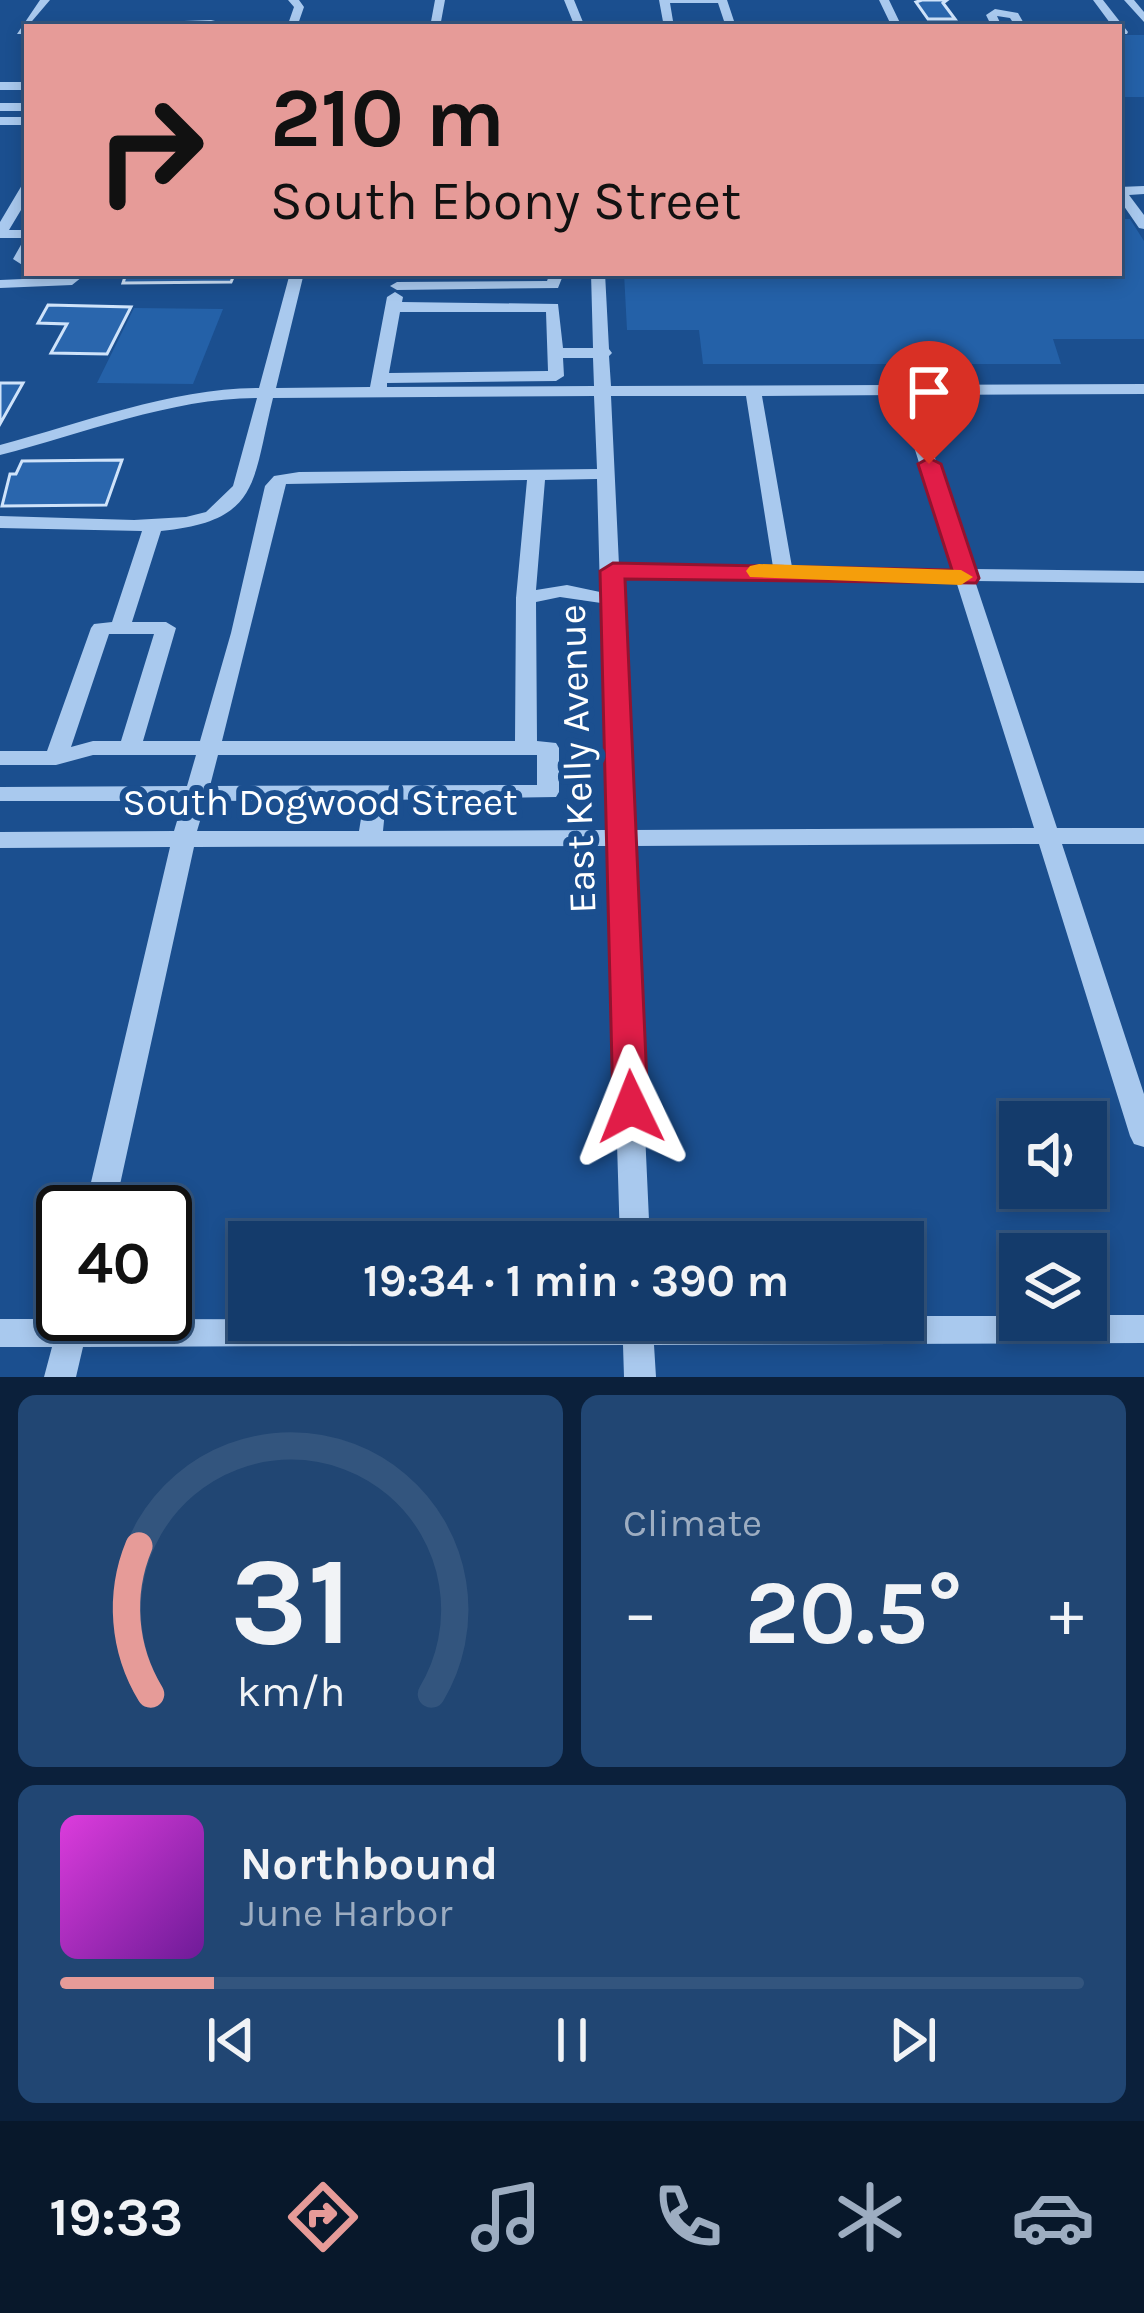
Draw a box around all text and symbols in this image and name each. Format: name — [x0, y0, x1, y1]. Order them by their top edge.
text: 210 m — [270, 69, 505, 167]
icon: right — [72, 72, 228, 228]
text: South Ebony Street — [270, 169, 741, 233]
pin — [878, 341, 980, 464]
icon: arrive — [896, 359, 962, 425]
street label: East Kelly Avenue — [549, 604, 605, 914]
street label: South Dogwood Street — [122, 779, 518, 825]
position arrow — [568, 1044, 694, 1170]
map controls — [999, 1101, 1107, 1341]
button: sound — [999, 1101, 1107, 1209]
speed limit sign: 40 — [36, 1185, 192, 1341]
button: layers — [999, 1233, 1107, 1341]
text: 19:34 · 1 min · 390 m — [363, 1255, 789, 1307]
text: Climate — [623, 1500, 762, 1546]
text: 31 — [229, 1529, 352, 1674]
text: 20.5° — [744, 1560, 963, 1666]
text: − — [623, 1574, 658, 1652]
text: + — [1049, 1574, 1084, 1652]
text: km/h — [236, 1667, 345, 1717]
text: Northbound — [240, 1838, 498, 1890]
text: June Harbor — [240, 1890, 452, 1936]
icon: previous — [198, 2007, 264, 2073]
icon: pause — [539, 2007, 605, 2073]
icon: next — [880, 2007, 946, 2073]
icon: directions — [281, 2175, 365, 2259]
icon: music — [464, 2175, 548, 2259]
icon: phone — [646, 2175, 730, 2259]
icon: climate — [828, 2175, 912, 2259]
icon: car — [1011, 2175, 1095, 2259]
text: 19:33 — [49, 2185, 183, 2249]

